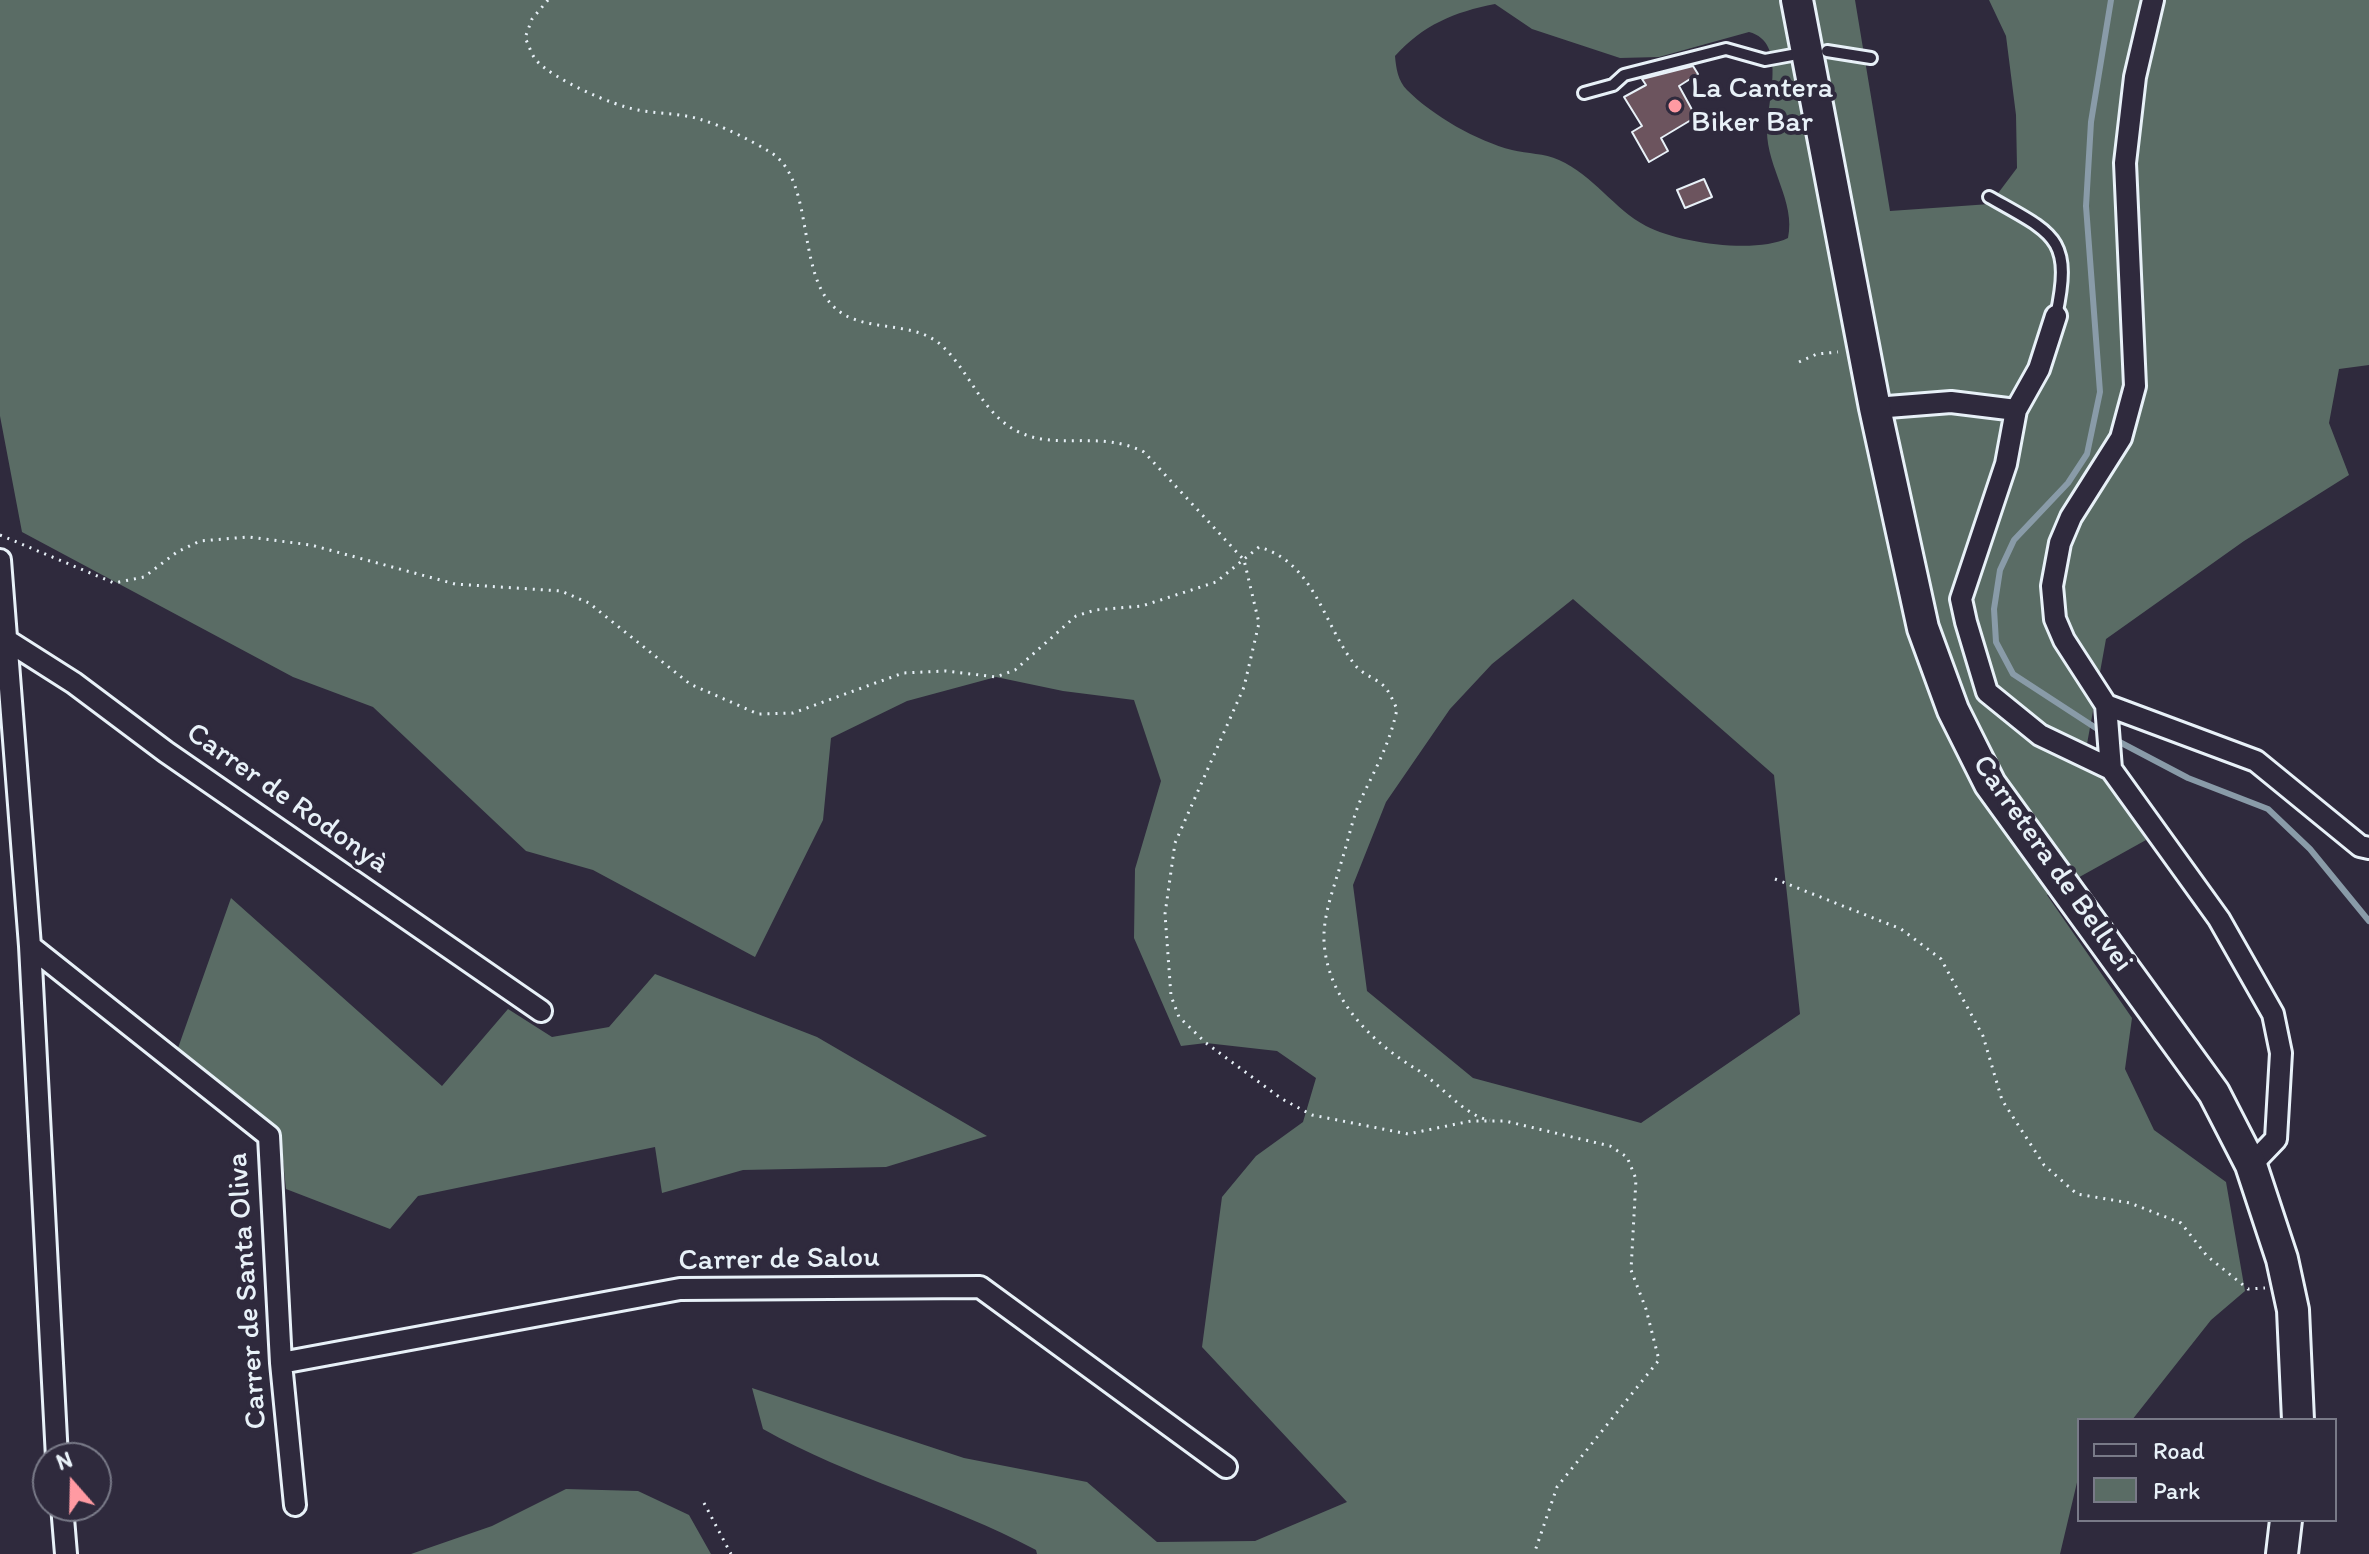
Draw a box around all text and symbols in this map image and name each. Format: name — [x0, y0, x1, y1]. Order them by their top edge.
place label: La Cantera Biker Bar — [1691, 71, 1833, 142]
marker: La Cantera Biker Bar — [1666, 97, 1684, 115]
street label: Carrer de Rodonyà — [179, 716, 395, 882]
street label: Carretera de Bellvei — [1964, 749, 2140, 979]
street label: Carrer de Santa Oliva — [220, 1151, 276, 1431]
street label: Carrer de Salou — [678, 1240, 880, 1280]
legend — [2077, 1418, 2337, 1522]
text: Road — [2153, 1436, 2205, 1465]
north arrow — [32, 1442, 112, 1522]
text: N — [53, 1446, 76, 1476]
text: Park — [2153, 1476, 2200, 1505]

